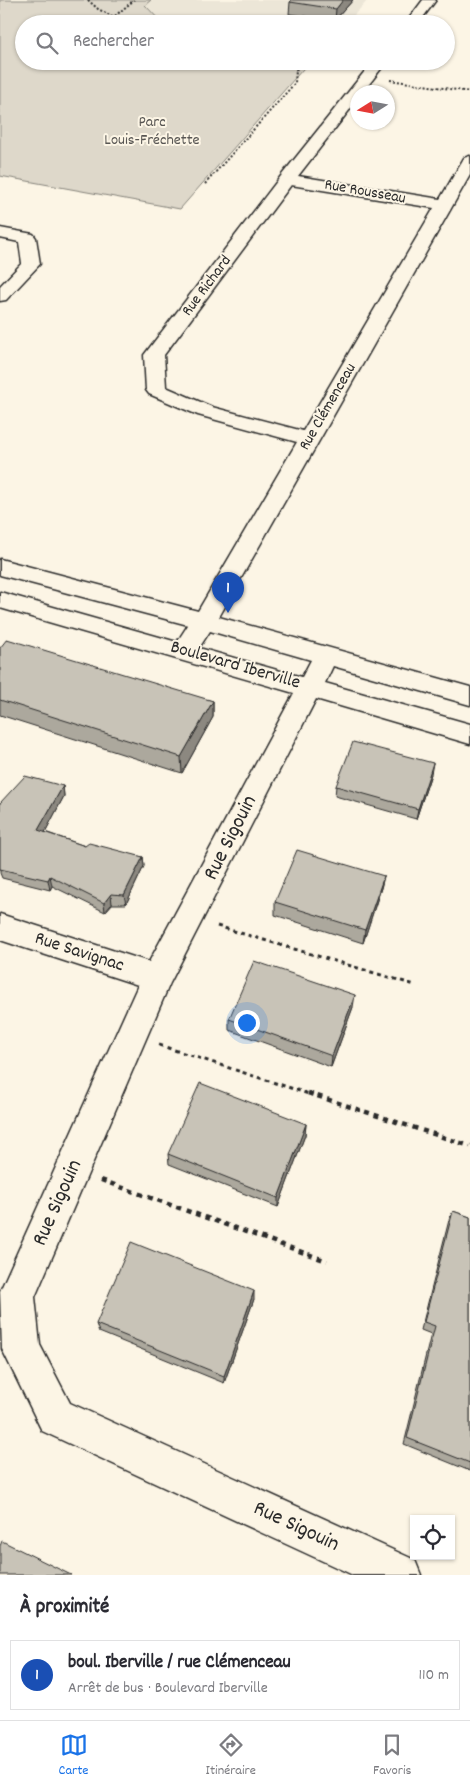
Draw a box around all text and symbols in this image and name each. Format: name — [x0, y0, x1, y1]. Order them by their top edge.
search box — [15, 15, 455, 70]
icon: search — [33, 29, 61, 57]
text: Rechercher — [73, 29, 154, 56]
north arrow — [350, 85, 395, 130]
park label: Parc Louis-Fréchette — [104, 111, 200, 152]
street label: Rue Rousseau — [323, 174, 408, 210]
street label: Rue Richard — [177, 251, 237, 321]
street label: Rue Clémenceau — [294, 359, 362, 455]
pin: 1 — [212, 572, 244, 613]
street label: Boulevard Iberville — [167, 635, 303, 697]
street label: Rue Sigouin — [196, 790, 266, 886]
street label: Rue Savignac — [31, 926, 127, 980]
your location — [234, 1010, 260, 1036]
street label: Rue Sigouin — [25, 1155, 91, 1251]
street label: Rue Sigouin — [248, 1494, 344, 1560]
map controls — [410, 1515, 455, 1560]
button: locate — [410, 1515, 455, 1560]
text: À proximité — [20, 1593, 109, 1623]
text: boul. Iberville / rue Clémenceau — [68, 1650, 291, 1677]
text: 1 — [35, 1664, 39, 1687]
text: 110 m — [419, 1664, 449, 1687]
text: Arrêt de bus · Boulevard Iberville — [68, 1677, 268, 1700]
tab: Carte — [59, 1731, 89, 1781]
tab: Itinéraire — [206, 1731, 256, 1781]
tab: Favoris — [373, 1731, 411, 1781]

